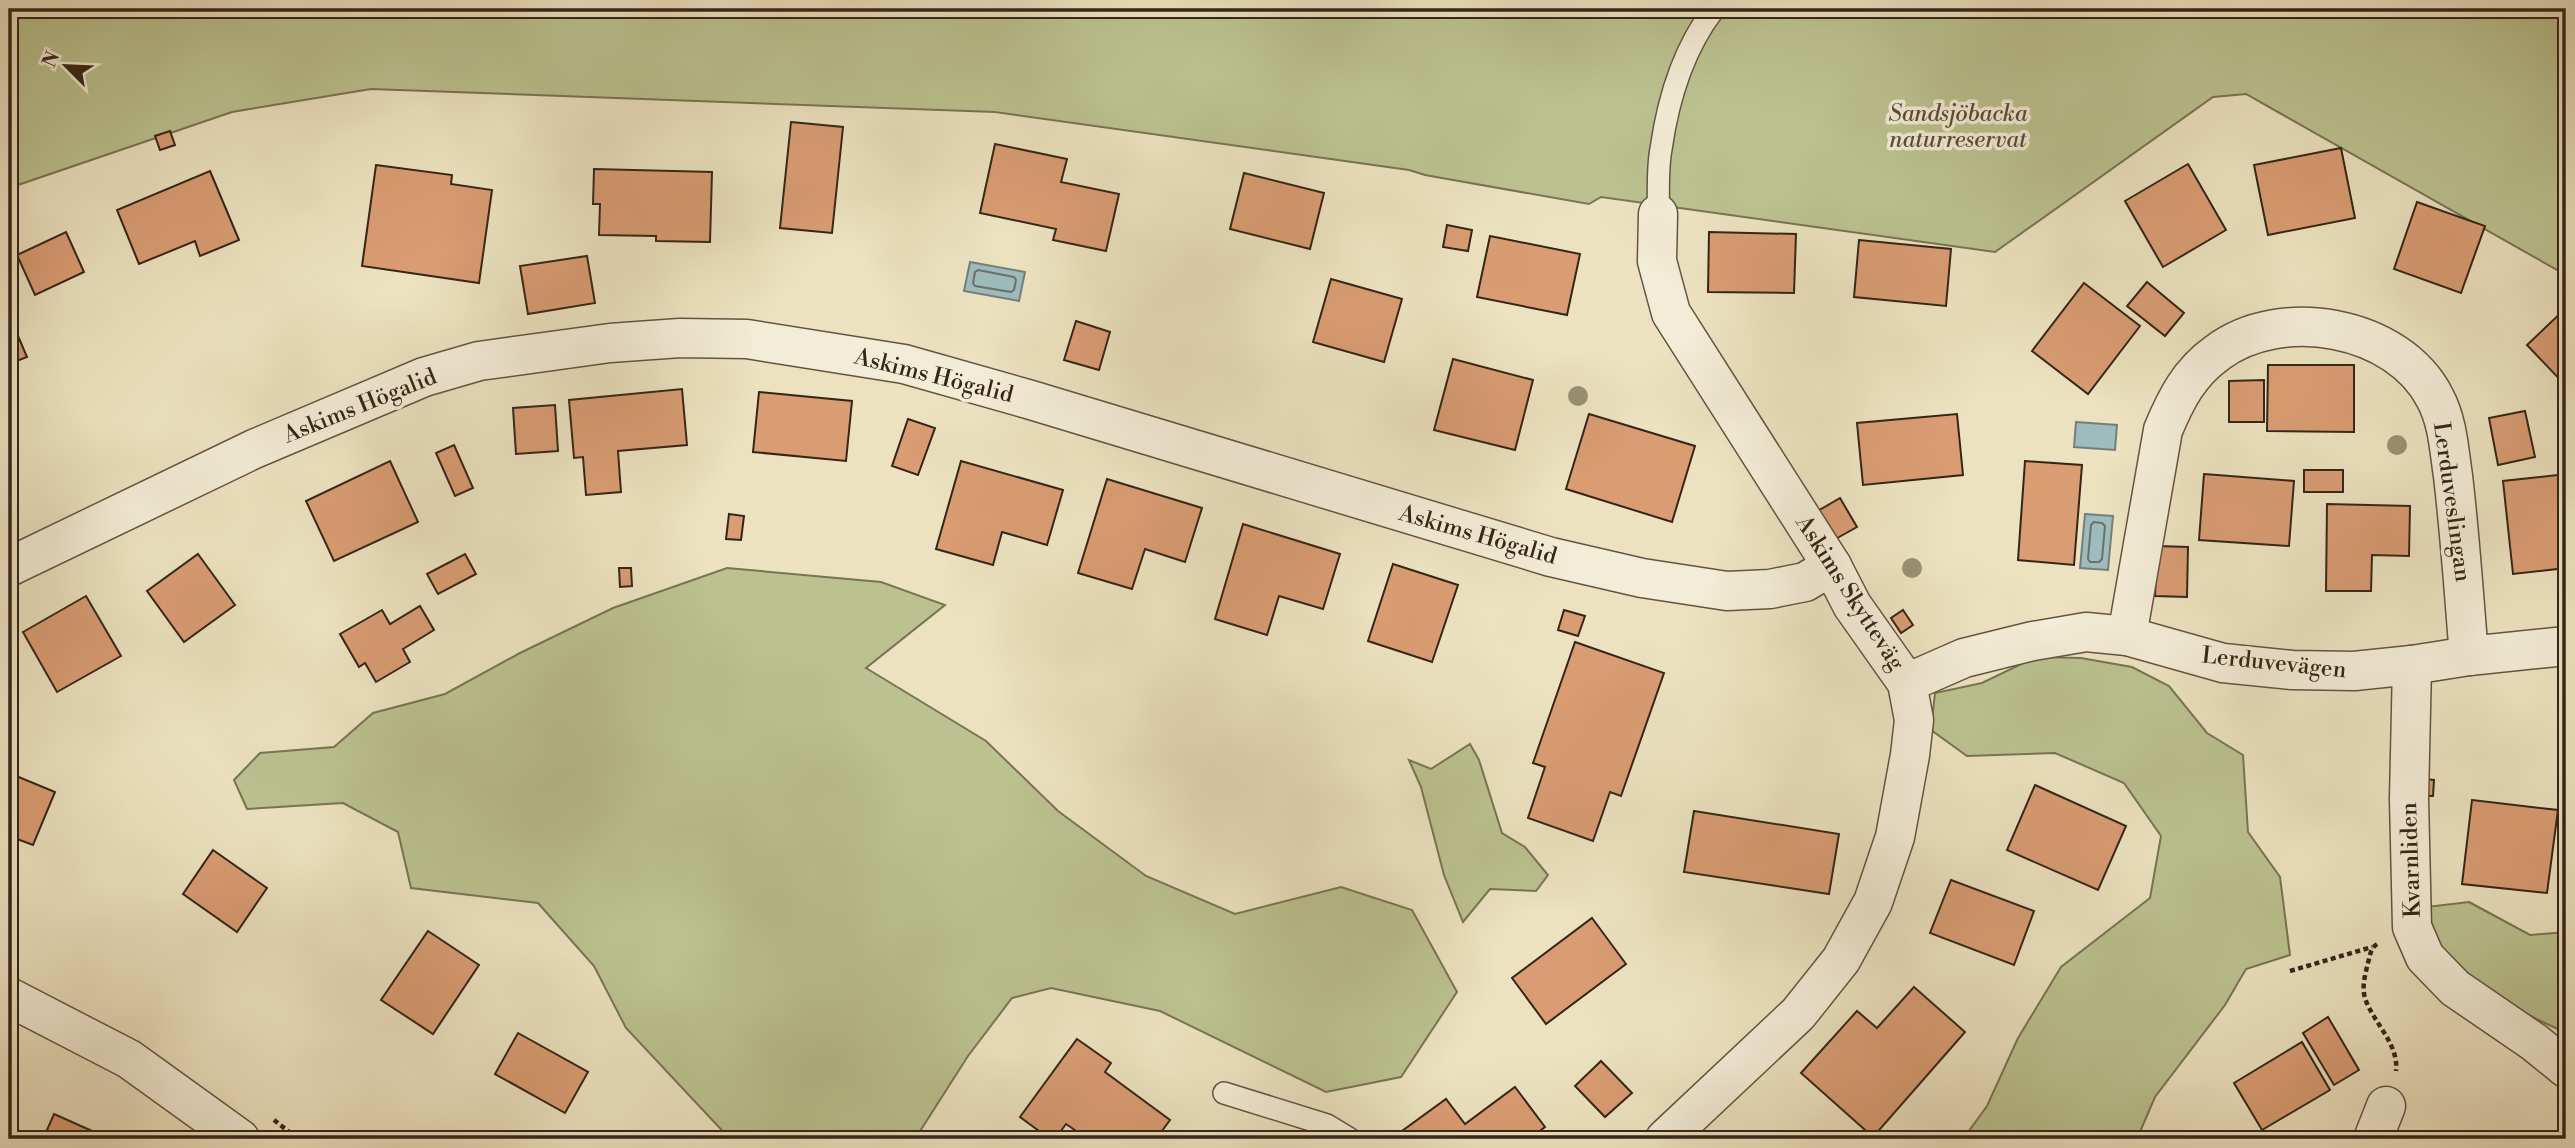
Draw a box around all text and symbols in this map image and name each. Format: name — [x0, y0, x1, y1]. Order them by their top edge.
north arrow — [32, 32, 102, 102]
text: N — [37, 48, 65, 71]
park label: Sandsjöbacka naturreservat — [1889, 100, 2028, 154]
street label: Askims Högalid — [851, 342, 1016, 409]
street label: Askims Högalid — [278, 363, 441, 450]
street label: Lerduveslingan — [2427, 420, 2477, 584]
street label: Askims Högalid — [1395, 499, 1560, 571]
street label: Askims Skytteväg — [1789, 509, 1911, 676]
street label: Lerduvevägen — [2200, 641, 2348, 685]
street label: Kvarnliden — [2395, 801, 2427, 918]

